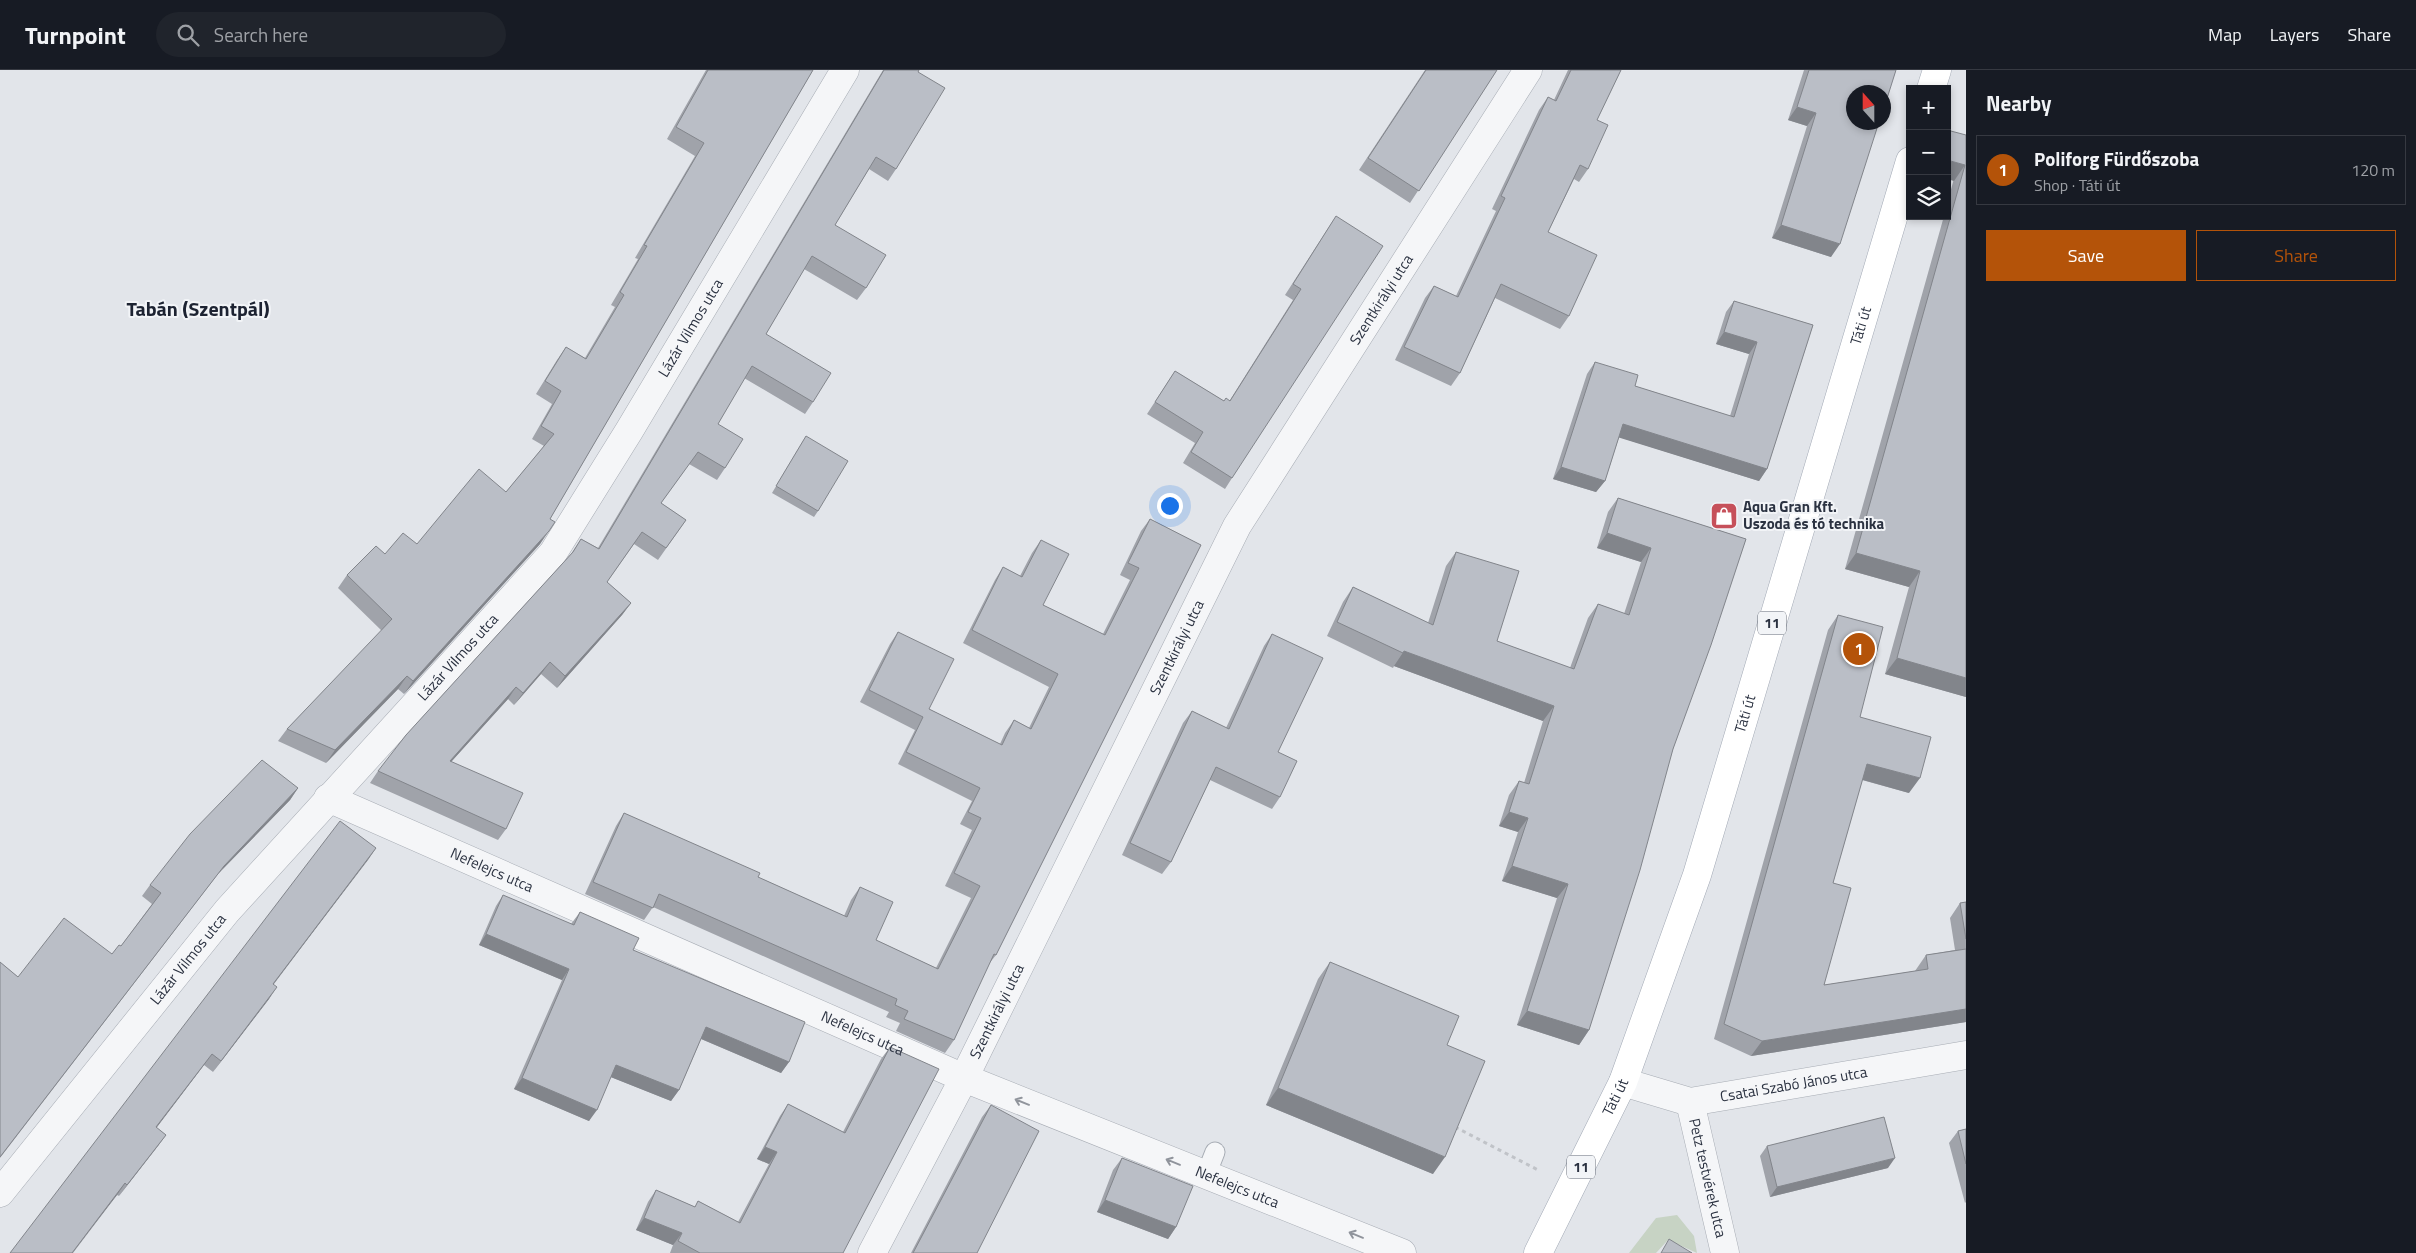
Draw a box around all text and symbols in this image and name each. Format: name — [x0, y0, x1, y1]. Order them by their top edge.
search box — [156, 12, 506, 57]
text: Turnpoint — [25, 17, 126, 53]
text: Search here — [214, 20, 308, 49]
icon: search — [174, 21, 202, 49]
text: Map — [2208, 21, 2242, 48]
text: Layers — [2270, 21, 2319, 48]
text: Share — [2347, 21, 2391, 48]
north arrow — [1846, 85, 1891, 130]
map controls — [1906, 85, 1951, 220]
button: + — [1906, 85, 1951, 130]
text: Nearby — [1986, 87, 2051, 119]
button: − — [1906, 130, 1951, 175]
text: Poliforg Fürdőszoba — [2034, 144, 2199, 173]
text: 1 — [1999, 158, 2007, 182]
text: 120 m — [2351, 158, 2395, 182]
text: Shop · Táti út — [2034, 173, 2120, 197]
button: layers — [1906, 175, 1951, 220]
button: Save — [1986, 230, 2186, 281]
button: Share — [2196, 230, 2396, 281]
street label: Szentkirályi utca — [1343, 249, 1419, 349]
street label: Lázár Vilmos utca — [652, 274, 729, 381]
district label: Tabán (Szentpál) — [126, 293, 270, 324]
street label: Táti út — [1844, 303, 1877, 348]
your location — [1157, 493, 1183, 519]
place label: Aqua Gran Kft. Uszoda és tó technika — [1743, 495, 1885, 535]
shop icon: Aqua Gran Kft. Uszoda és tó technika — [1709, 501, 1739, 531]
street label: Szentkirályi utca — [1143, 595, 1210, 699]
street label: Lázár Vilmos utca — [412, 608, 504, 706]
road number: 11 — [1758, 612, 1786, 634]
pin: 1 — [1843, 630, 1875, 668]
street label: Táti út — [1728, 691, 1761, 736]
street label: Nefelejcs utca — [447, 841, 538, 898]
street label: Lázár Vilmos utca — [144, 908, 232, 1009]
street label: Szentkirályi utca — [963, 959, 1030, 1063]
street label: Nefelejcs utca — [818, 1004, 908, 1061]
street label: Csatai Szabó János utca — [1718, 1060, 1869, 1108]
street label: Táti út — [1596, 1075, 1634, 1120]
one-way arrow — [1015, 1096, 1030, 1106]
street label: Petz testvérek utca — [1683, 1116, 1733, 1240]
road number: 11 — [1567, 1156, 1595, 1178]
one-way arrow — [1166, 1157, 1181, 1166]
street label: Nefelejcs utca — [1192, 1160, 1283, 1214]
one-way arrow — [1349, 1230, 1365, 1239]

